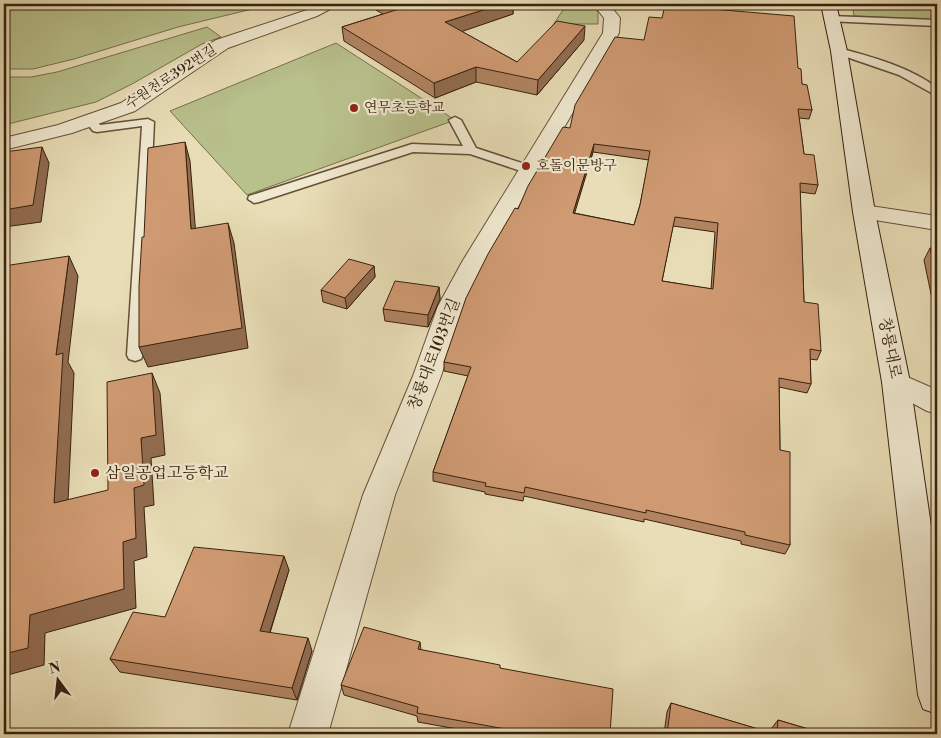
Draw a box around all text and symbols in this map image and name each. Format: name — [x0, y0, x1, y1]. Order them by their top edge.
street label: 수원천로392번길 — [122, 41, 220, 113]
place label: 연무초등학교 — [364, 99, 446, 117]
marker: 연무초등학교 — [348, 102, 360, 114]
place label: 호돌이문방구 — [536, 157, 618, 175]
marker: 호돌이문방구 — [520, 160, 532, 172]
street label: 창룡대로103번길 — [403, 295, 465, 413]
street label: 창룡대로 — [874, 316, 906, 381]
place label: 삼일공업고등학교 — [105, 463, 229, 483]
marker: 삼일공업고등학교 — [89, 467, 101, 479]
north arrow — [32, 656, 82, 706]
text: N — [47, 658, 63, 679]

